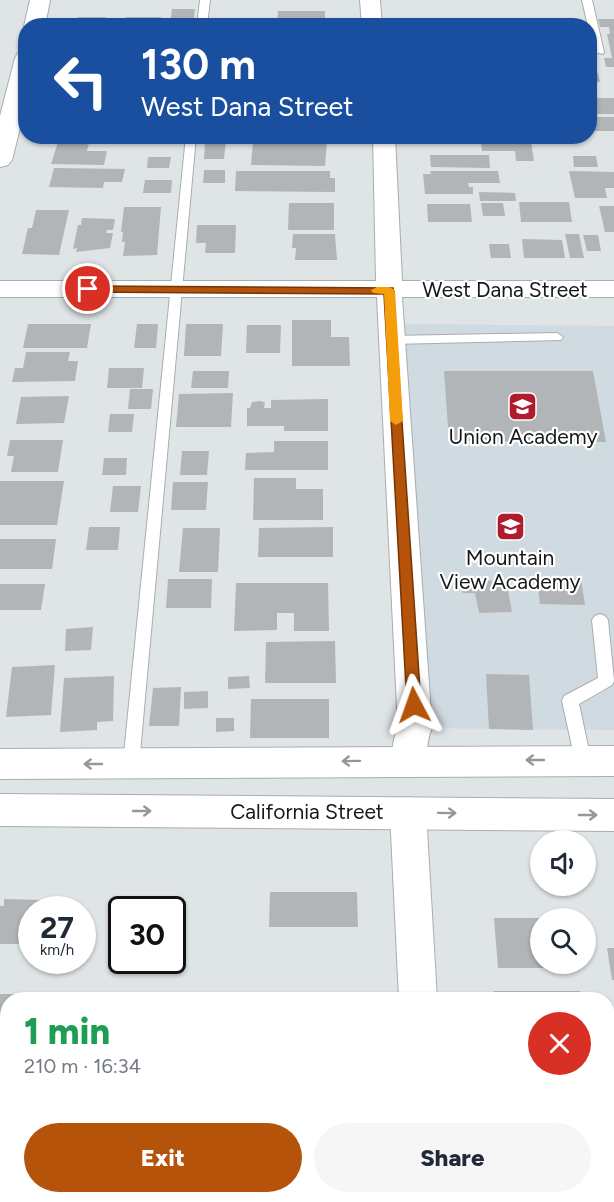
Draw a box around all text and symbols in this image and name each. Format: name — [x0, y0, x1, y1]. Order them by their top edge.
text: 130 m — [141, 39, 256, 90]
icon: left — [42, 42, 120, 120]
text: West Dana Street — [141, 90, 353, 123]
pin — [62, 263, 113, 314]
icon: arrive — [71, 272, 104, 305]
street label: West Dana Street — [422, 277, 588, 302]
school or university icon: Union Academy — [507, 390, 539, 422]
place label: Union Academy — [448, 424, 598, 449]
school or university icon: Mountain View Academy — [494, 511, 526, 543]
place label: Mountain View Academy — [440, 545, 580, 594]
position arrow — [382, 673, 446, 737]
one-way arrow — [342, 755, 362, 767]
one-way arrow — [525, 755, 545, 766]
one-way arrow — [84, 758, 104, 770]
street label: California Street — [230, 799, 384, 824]
one-way arrow — [132, 805, 152, 816]
one-way arrow — [437, 808, 457, 819]
one-way arrow — [578, 809, 598, 821]
map controls — [530, 830, 596, 974]
button: sound — [530, 830, 596, 896]
speed limit sign: 30 — [108, 896, 186, 974]
button: search — [530, 908, 596, 974]
text: 27 — [40, 909, 74, 946]
text: km/h — [40, 941, 74, 959]
text: 1 min — [24, 1010, 110, 1053]
button: close — [528, 1012, 591, 1075]
text: 210 m · 16:34 — [24, 1054, 141, 1078]
button: Exit — [24, 1123, 302, 1192]
button: Share — [314, 1123, 591, 1192]

